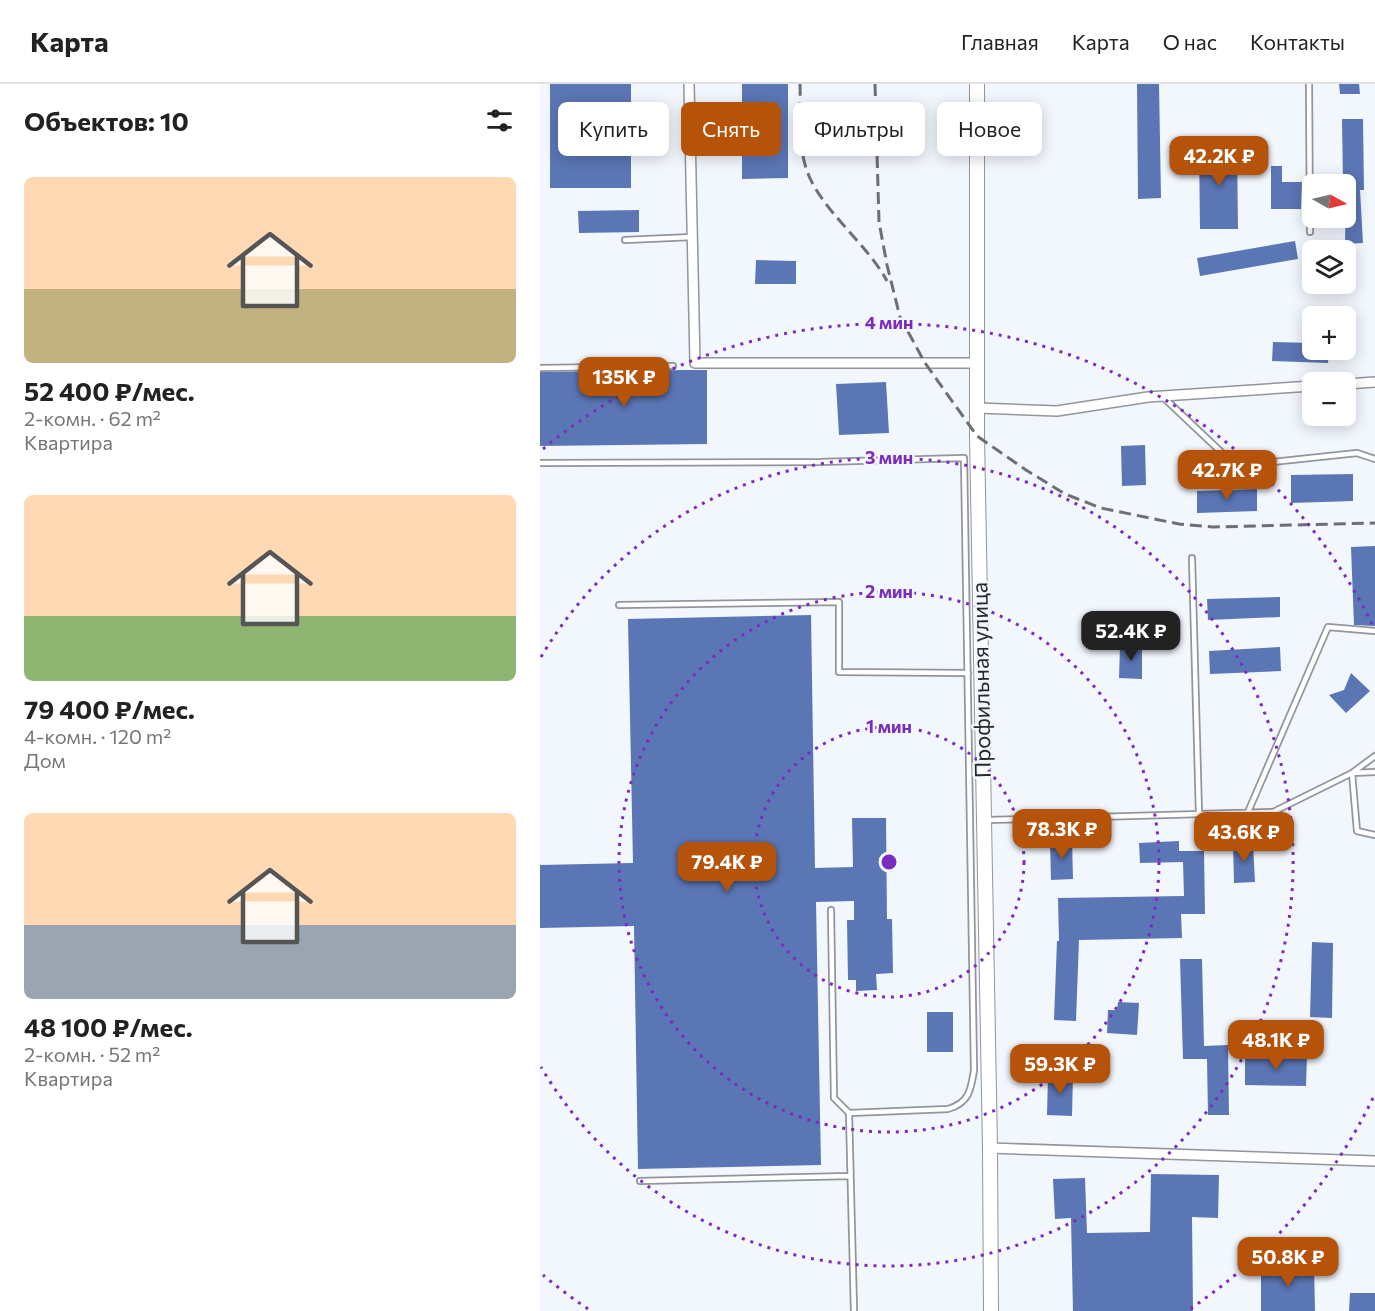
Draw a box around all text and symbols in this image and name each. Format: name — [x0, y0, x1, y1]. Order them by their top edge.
text: Карта — [30, 24, 109, 58]
text: Главная — [961, 29, 1039, 54]
text: Карта — [1072, 29, 1130, 54]
text: О нас — [1163, 29, 1217, 54]
text: Контакты — [1250, 29, 1345, 54]
chip: Купить — [558, 102, 669, 156]
chip: Снять — [681, 102, 781, 156]
chip: Фильтры — [793, 102, 925, 156]
chip: Новое — [937, 102, 1042, 156]
icon: filters — [483, 104, 516, 137]
text: Объектов: 10 — [24, 105, 189, 136]
pin: 42.2K ₽ — [1164, 136, 1274, 187]
text: 42.2K ₽ — [1183, 143, 1255, 167]
north arrow — [1302, 174, 1356, 228]
map controls — [1302, 174, 1356, 426]
icon: home — [216, 216, 324, 324]
button: layers — [1302, 240, 1356, 294]
button: + — [1302, 306, 1356, 360]
text: 4 мин — [865, 311, 913, 333]
pin: 135K ₽ — [575, 357, 673, 408]
text: 135K ₽ — [592, 364, 656, 388]
button: − — [1302, 372, 1356, 426]
text: 52 400 ₽/мес. — [24, 375, 195, 406]
text: 2-комн. · 62 m² — [24, 406, 161, 430]
text: Квартира — [24, 430, 113, 454]
text: 3 мин — [865, 446, 913, 468]
pin: 42.7K ₽ — [1172, 450, 1282, 501]
text: 42.7K ₽ — [1192, 457, 1262, 481]
icon: home — [216, 534, 324, 642]
text: 2 мин — [865, 580, 913, 602]
street label: Профильная улица — [965, 582, 996, 778]
pin: 52.4K ₽ — [1076, 611, 1186, 662]
text: 52.4K ₽ — [1095, 618, 1167, 642]
text: 79 400 ₽/мес. — [24, 693, 195, 724]
text: 1 мин — [866, 715, 912, 737]
text: 4-комн. · 120 m² — [24, 724, 171, 748]
text: Дом — [24, 748, 66, 772]
pin: 78.3K ₽ — [1007, 809, 1117, 860]
pin: 43.6K ₽ — [1189, 812, 1299, 863]
text: 78.3K ₽ — [1027, 816, 1097, 840]
text: 43.6K ₽ — [1208, 819, 1280, 843]
pin: 79.4K ₽ — [672, 842, 782, 893]
text: 79.4K ₽ — [691, 849, 763, 873]
icon: home — [216, 852, 324, 960]
centre of rings — [879, 852, 899, 872]
text: 48 100 ₽/мес. — [24, 1011, 193, 1042]
pin: 48.1K ₽ — [1221, 1020, 1331, 1071]
text: 48.1K ₽ — [1242, 1027, 1310, 1051]
text: 2-комн. · 52 m² — [24, 1042, 160, 1066]
pin: 59.3K ₽ — [1005, 1044, 1115, 1095]
text: 59.3K ₽ — [1024, 1051, 1096, 1075]
text: Квартира — [24, 1066, 113, 1090]
pin: 50.8K ₽ — [1233, 1237, 1343, 1288]
text: 50.8K ₽ — [1251, 1244, 1325, 1268]

